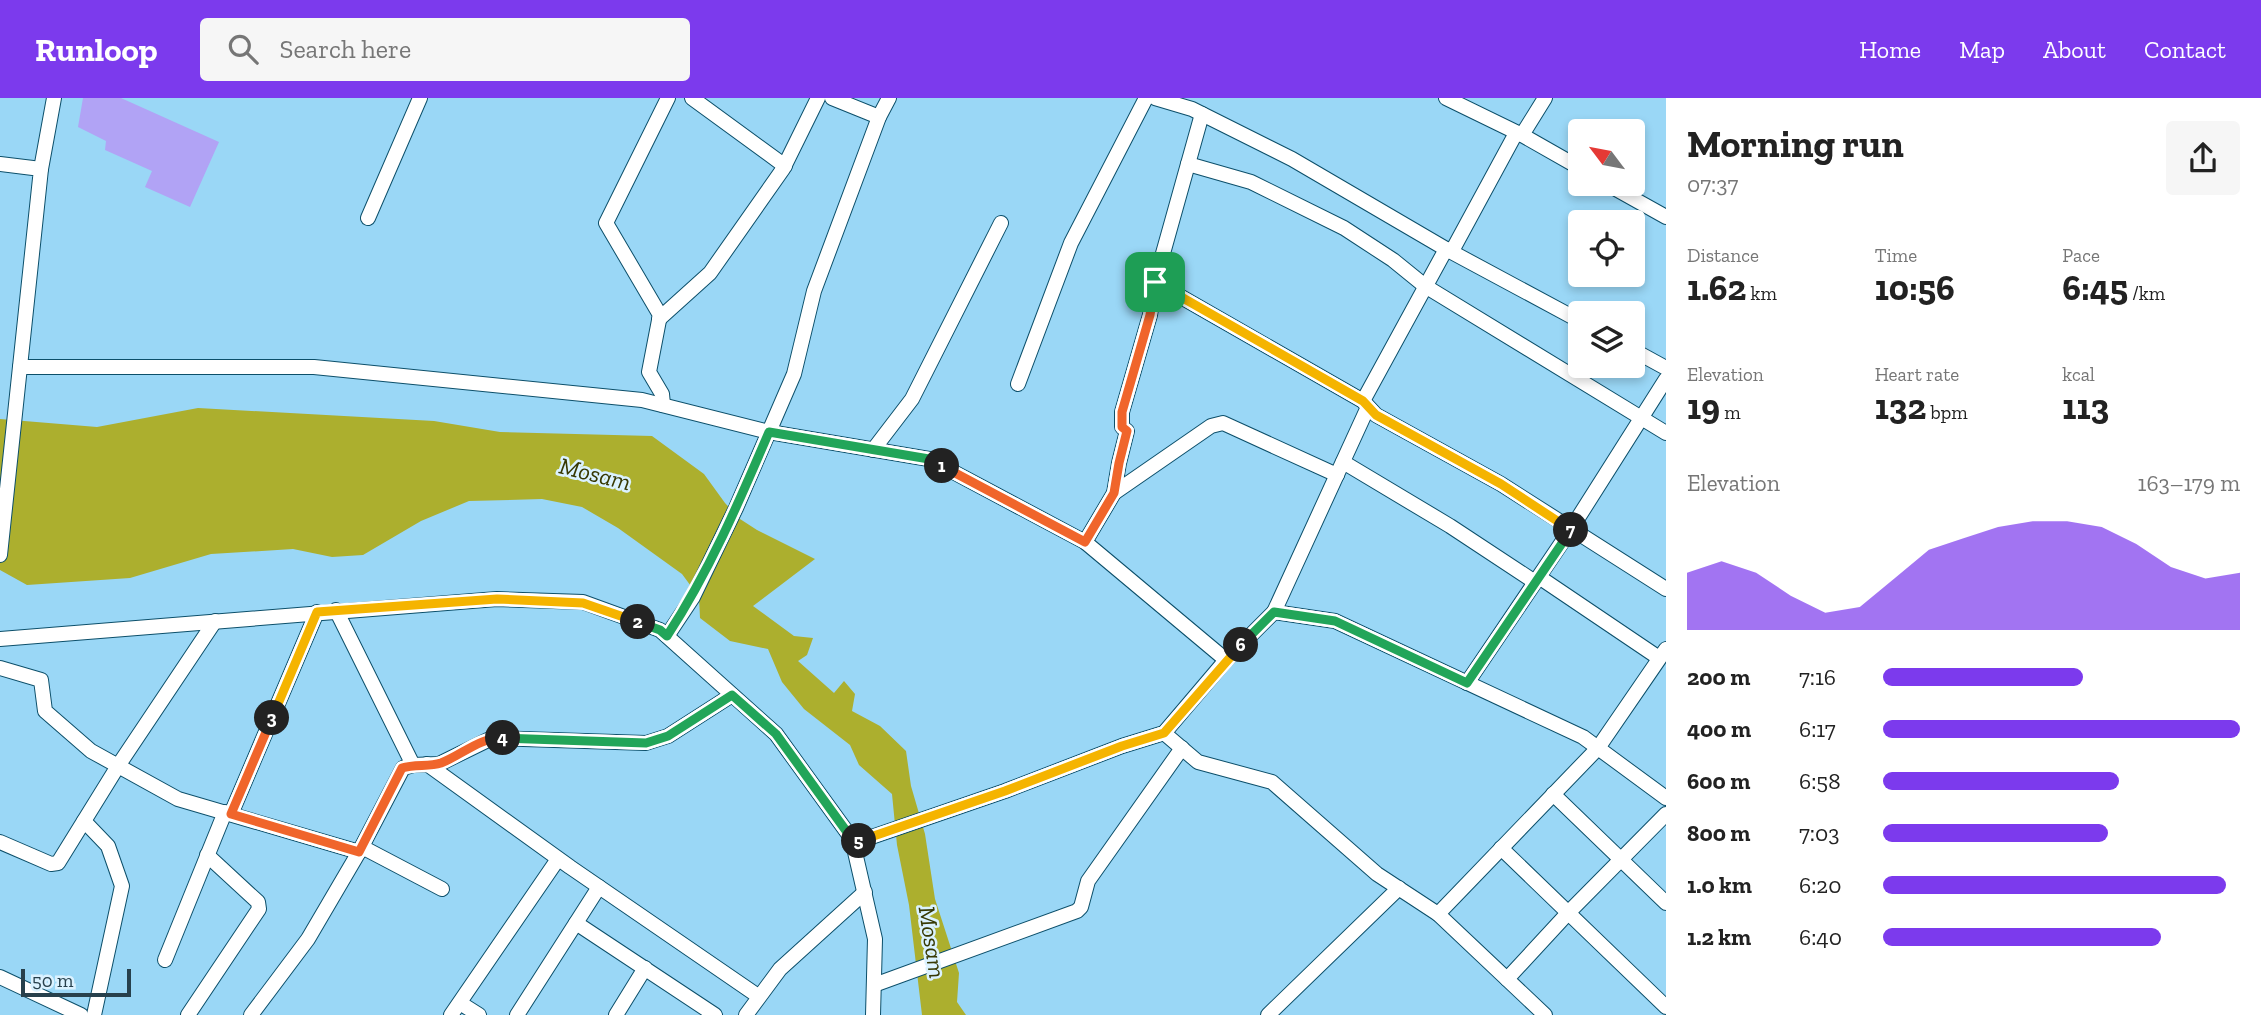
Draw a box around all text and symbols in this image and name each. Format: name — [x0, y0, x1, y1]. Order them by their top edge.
search box — [200, 18, 690, 81]
text: Runloop — [35, 30, 158, 69]
icon: search — [224, 30, 262, 68]
text: Search here — [280, 33, 411, 65]
text: Home — [1859, 35, 1921, 64]
text: Map — [1959, 35, 2005, 64]
text: About — [2043, 35, 2106, 64]
text: Contact — [2144, 35, 2226, 64]
north arrow — [1568, 119, 1645, 196]
map controls — [1568, 119, 1645, 378]
text: Morning run — [1687, 121, 1904, 167]
button: share — [2166, 121, 2240, 195]
text: 07:37 — [1687, 170, 1738, 198]
button: locate — [1568, 210, 1645, 287]
text: Distance — [1687, 244, 1759, 267]
text: Time — [1875, 244, 1917, 267]
text: Pace — [2062, 244, 2100, 267]
pin — [1125, 252, 1185, 312]
icon: arrive — [1136, 263, 1174, 301]
text: 1.62 — [1687, 267, 1746, 309]
text: 10:56 — [1875, 267, 1955, 309]
text: 6:45 — [2062, 267, 2128, 309]
text: km — [1746, 282, 1777, 305]
text: /km — [2128, 282, 2165, 305]
button: layers — [1568, 301, 1645, 378]
text: Elevation — [1687, 363, 1764, 386]
text: Heart rate — [1875, 363, 1959, 386]
text: kcal — [2062, 363, 2095, 386]
text: 19 — [1687, 386, 1720, 428]
text: 132 — [1875, 386, 1926, 428]
text: 113 — [2062, 386, 2109, 428]
text: m — [1720, 401, 1741, 424]
text: bpm — [1926, 401, 1968, 424]
pin: 1 — [925, 448, 960, 484]
water label: Mosam — [556, 451, 634, 496]
text: 1 — [938, 454, 945, 477]
text: Elevation — [1687, 469, 1780, 497]
text: 163–179 m — [2138, 469, 2240, 497]
pin: 7 — [1554, 512, 1588, 548]
text: 7 — [1566, 518, 1575, 541]
pin: 2 — [620, 604, 656, 640]
text: 2 — [632, 610, 643, 633]
pin: 6 — [1224, 628, 1258, 662]
text: 6 — [1235, 633, 1246, 656]
text: 200 m — [1687, 663, 1750, 691]
text: 7:16 — [1799, 663, 1836, 691]
pin: 3 — [254, 700, 290, 736]
text: 3 — [266, 706, 277, 729]
text: 400 m — [1687, 715, 1751, 743]
text: 6:17 — [1799, 715, 1836, 743]
pin: 4 — [486, 720, 520, 756]
text: 4 — [497, 726, 508, 749]
text: 600 m — [1687, 767, 1750, 795]
text: 6:58 — [1799, 767, 1841, 795]
text: 800 m — [1687, 819, 1750, 847]
text: 7:03 — [1799, 819, 1839, 847]
pin: 5 — [842, 824, 876, 858]
text: 5 — [854, 829, 863, 852]
text: 1.0 km — [1687, 871, 1752, 899]
text: 6:20 — [1799, 871, 1841, 899]
water label: Mosam — [912, 904, 953, 980]
text: 1.2 km — [1687, 923, 1751, 951]
text: 6:40 — [1799, 923, 1842, 951]
scale bar — [21, 966, 131, 998]
text: 50 m — [32, 969, 73, 992]

